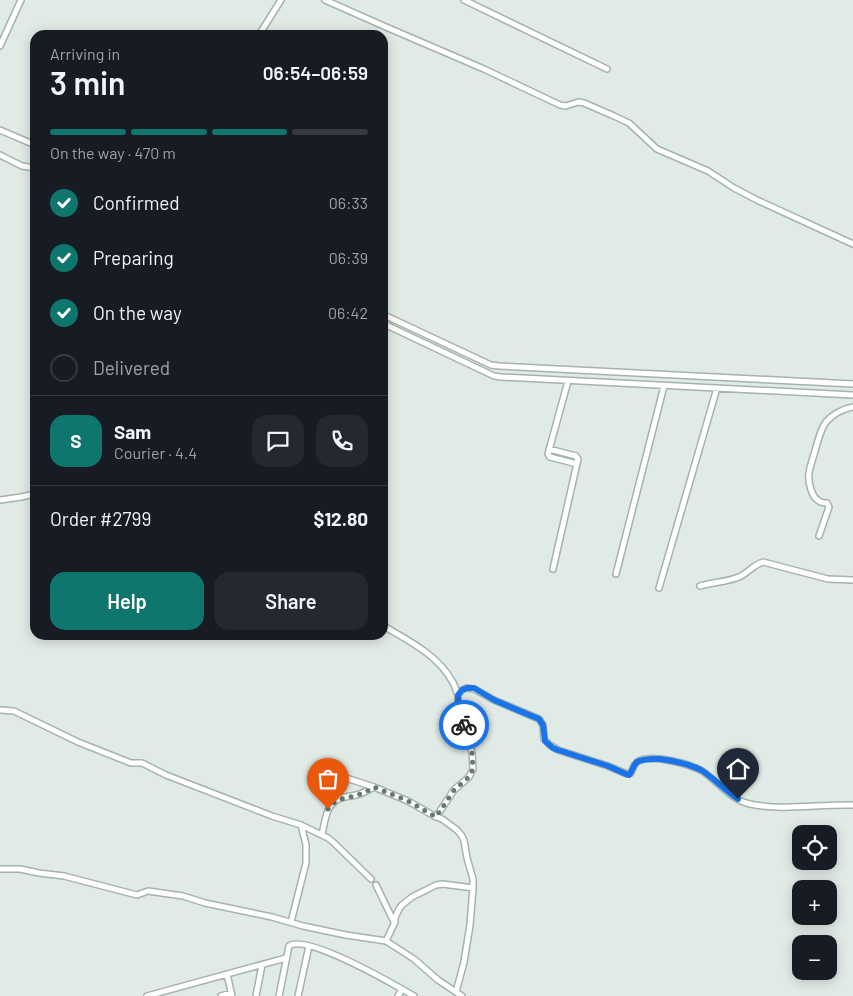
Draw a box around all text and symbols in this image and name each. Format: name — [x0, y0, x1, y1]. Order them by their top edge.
text: Arriving in — [50, 44, 120, 63]
text: 06:54–06:59 — [263, 61, 368, 84]
text: 3 min — [50, 63, 126, 101]
text: On the way · 470 m — [50, 143, 176, 162]
icon: check — [50, 189, 78, 217]
text: Confirmed — [93, 191, 180, 214]
text: 06:33 — [329, 193, 368, 212]
icon: check — [50, 244, 78, 272]
text: Preparing — [93, 246, 174, 269]
text: 06:39 — [329, 248, 368, 267]
icon: check — [50, 299, 78, 327]
text: On the way — [93, 301, 182, 324]
text: 06:42 — [328, 303, 368, 322]
text: Delivered — [93, 356, 170, 379]
button: chat — [252, 415, 304, 467]
button: phone — [316, 415, 368, 467]
text: Sam — [114, 420, 151, 443]
text: S — [70, 429, 82, 452]
text: Courier · 4.4 — [114, 443, 197, 462]
text: Order #2799 — [50, 507, 151, 530]
text: $12.80 — [314, 507, 368, 530]
button: Help — [50, 572, 204, 630]
button: Share — [214, 572, 368, 630]
courier — [439, 700, 489, 750]
icon: bike — [450, 711, 478, 739]
pin — [717, 748, 759, 799]
icon: home — [724, 755, 752, 783]
pin — [307, 758, 349, 809]
icon: bag — [314, 765, 342, 793]
map controls — [792, 825, 837, 980]
button: locate — [792, 825, 837, 870]
button: + — [792, 880, 837, 925]
button: − — [792, 935, 837, 980]

